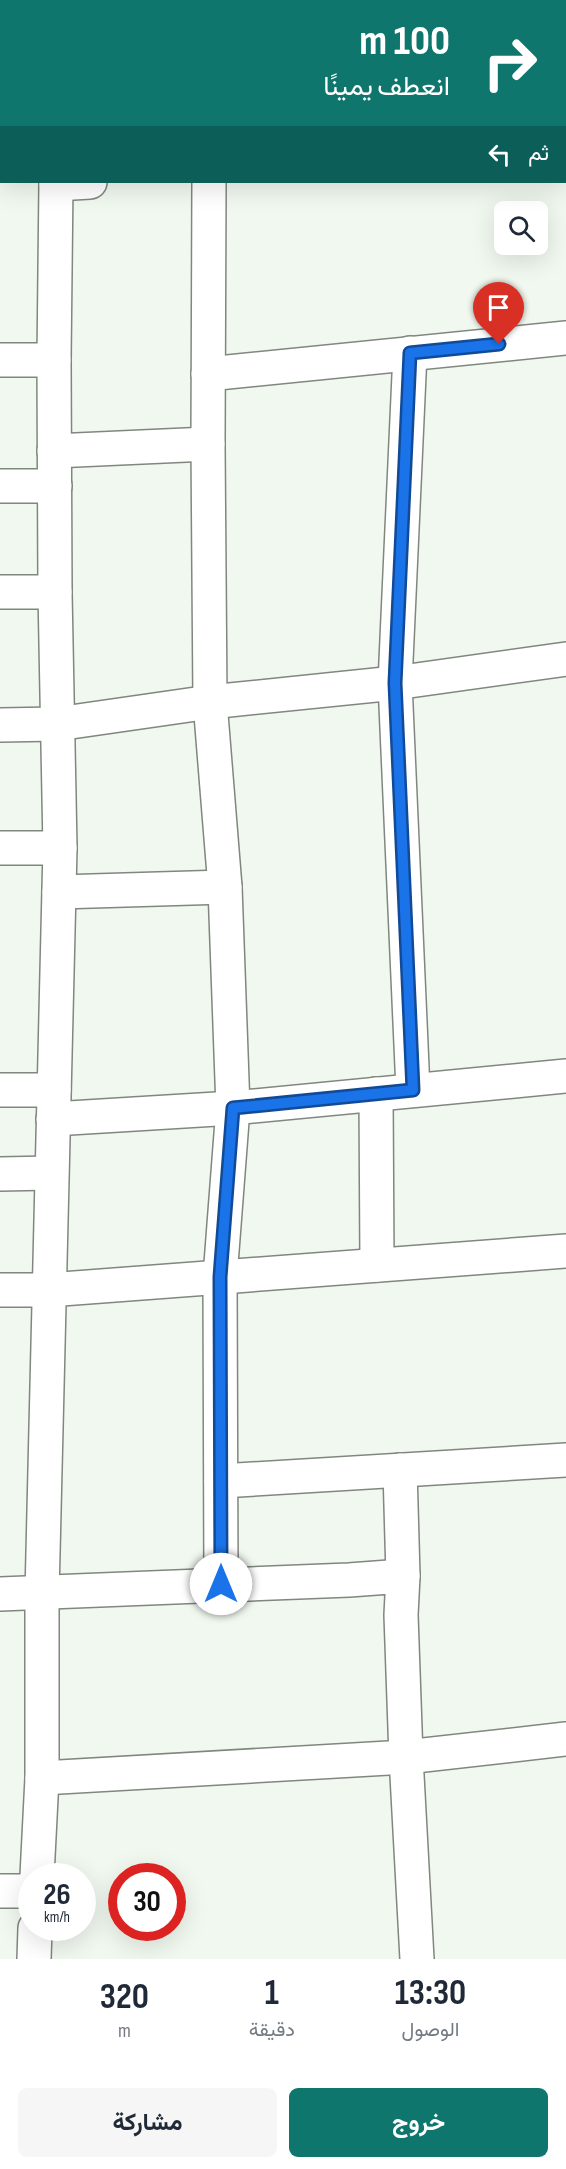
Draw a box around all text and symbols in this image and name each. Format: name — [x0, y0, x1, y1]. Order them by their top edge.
text: 100 m — [359, 16, 450, 67]
icon: right — [471, 24, 549, 102]
text: انعطف يمينًا — [323, 71, 450, 103]
icon: left — [483, 138, 516, 171]
text: ثم — [528, 140, 549, 167]
map controls — [494, 201, 548, 255]
button: search — [494, 201, 548, 255]
pin — [473, 282, 524, 344]
icon: arrive — [482, 291, 515, 324]
position arrow — [189, 1552, 253, 1616]
speed limit sign: 30 — [108, 1863, 186, 1941]
text: 26 — [43, 1877, 71, 1913]
text: km/h — [44, 1908, 70, 1927]
text: 1 — [265, 1972, 279, 2015]
text: 13:30 — [395, 1972, 466, 2015]
text: 320 — [100, 1976, 149, 2019]
text: دقيقة — [249, 2018, 295, 2042]
text: الوصول — [402, 2018, 459, 2042]
text: m — [118, 2019, 131, 2043]
button: مشاركة — [18, 2088, 277, 2157]
button: خروج — [289, 2088, 548, 2157]

